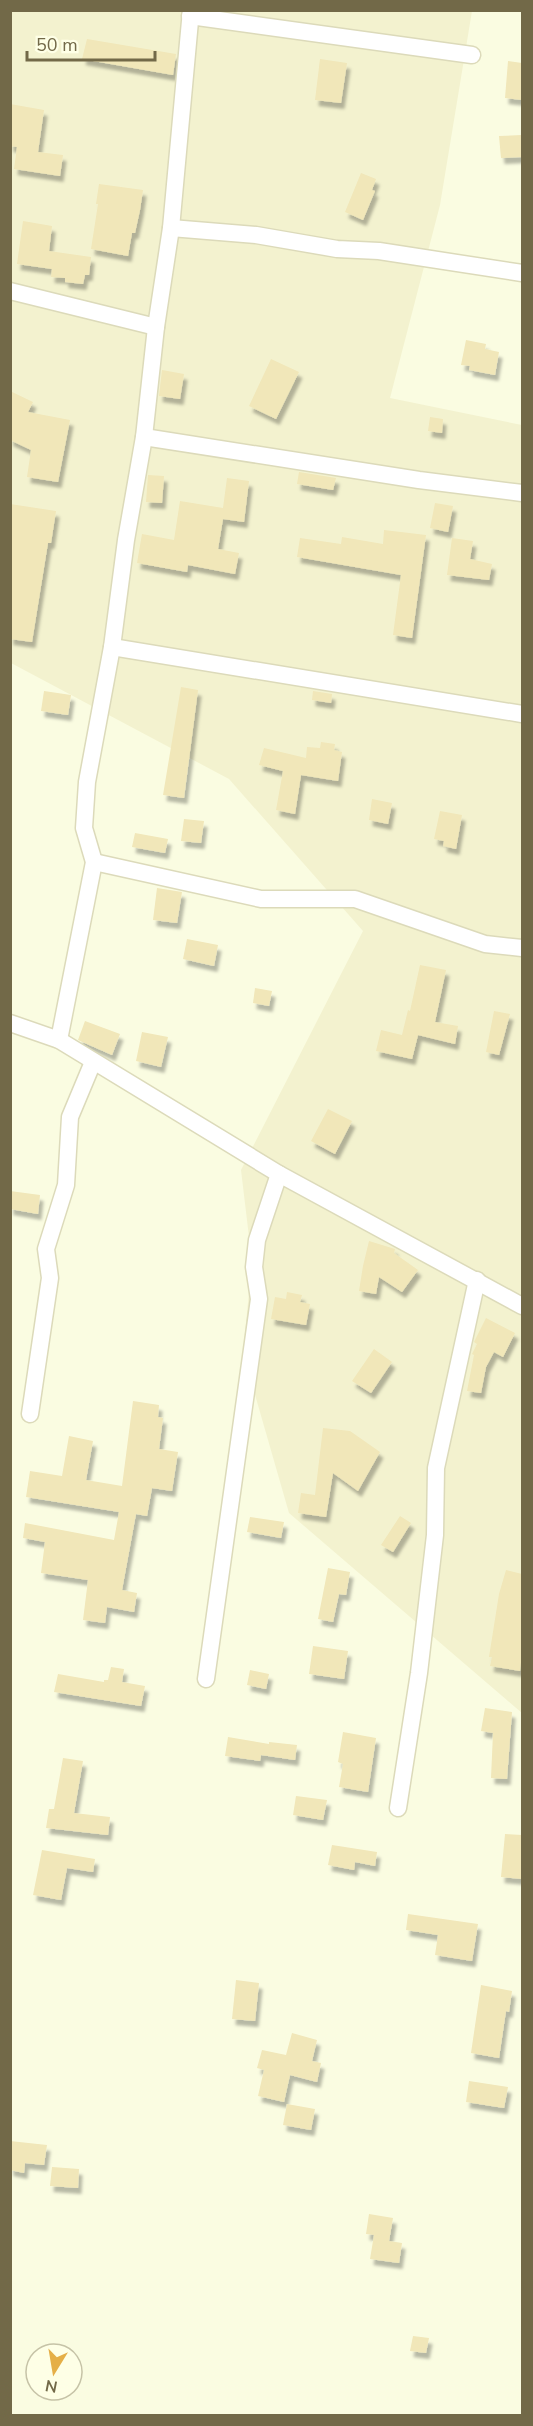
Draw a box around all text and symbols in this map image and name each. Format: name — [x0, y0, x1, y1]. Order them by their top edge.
scale bar — [27, 24, 154, 62]
text: 50 m — [36, 33, 78, 57]
north arrow — [24, 2342, 84, 2402]
text: N — [43, 2374, 59, 2398]

